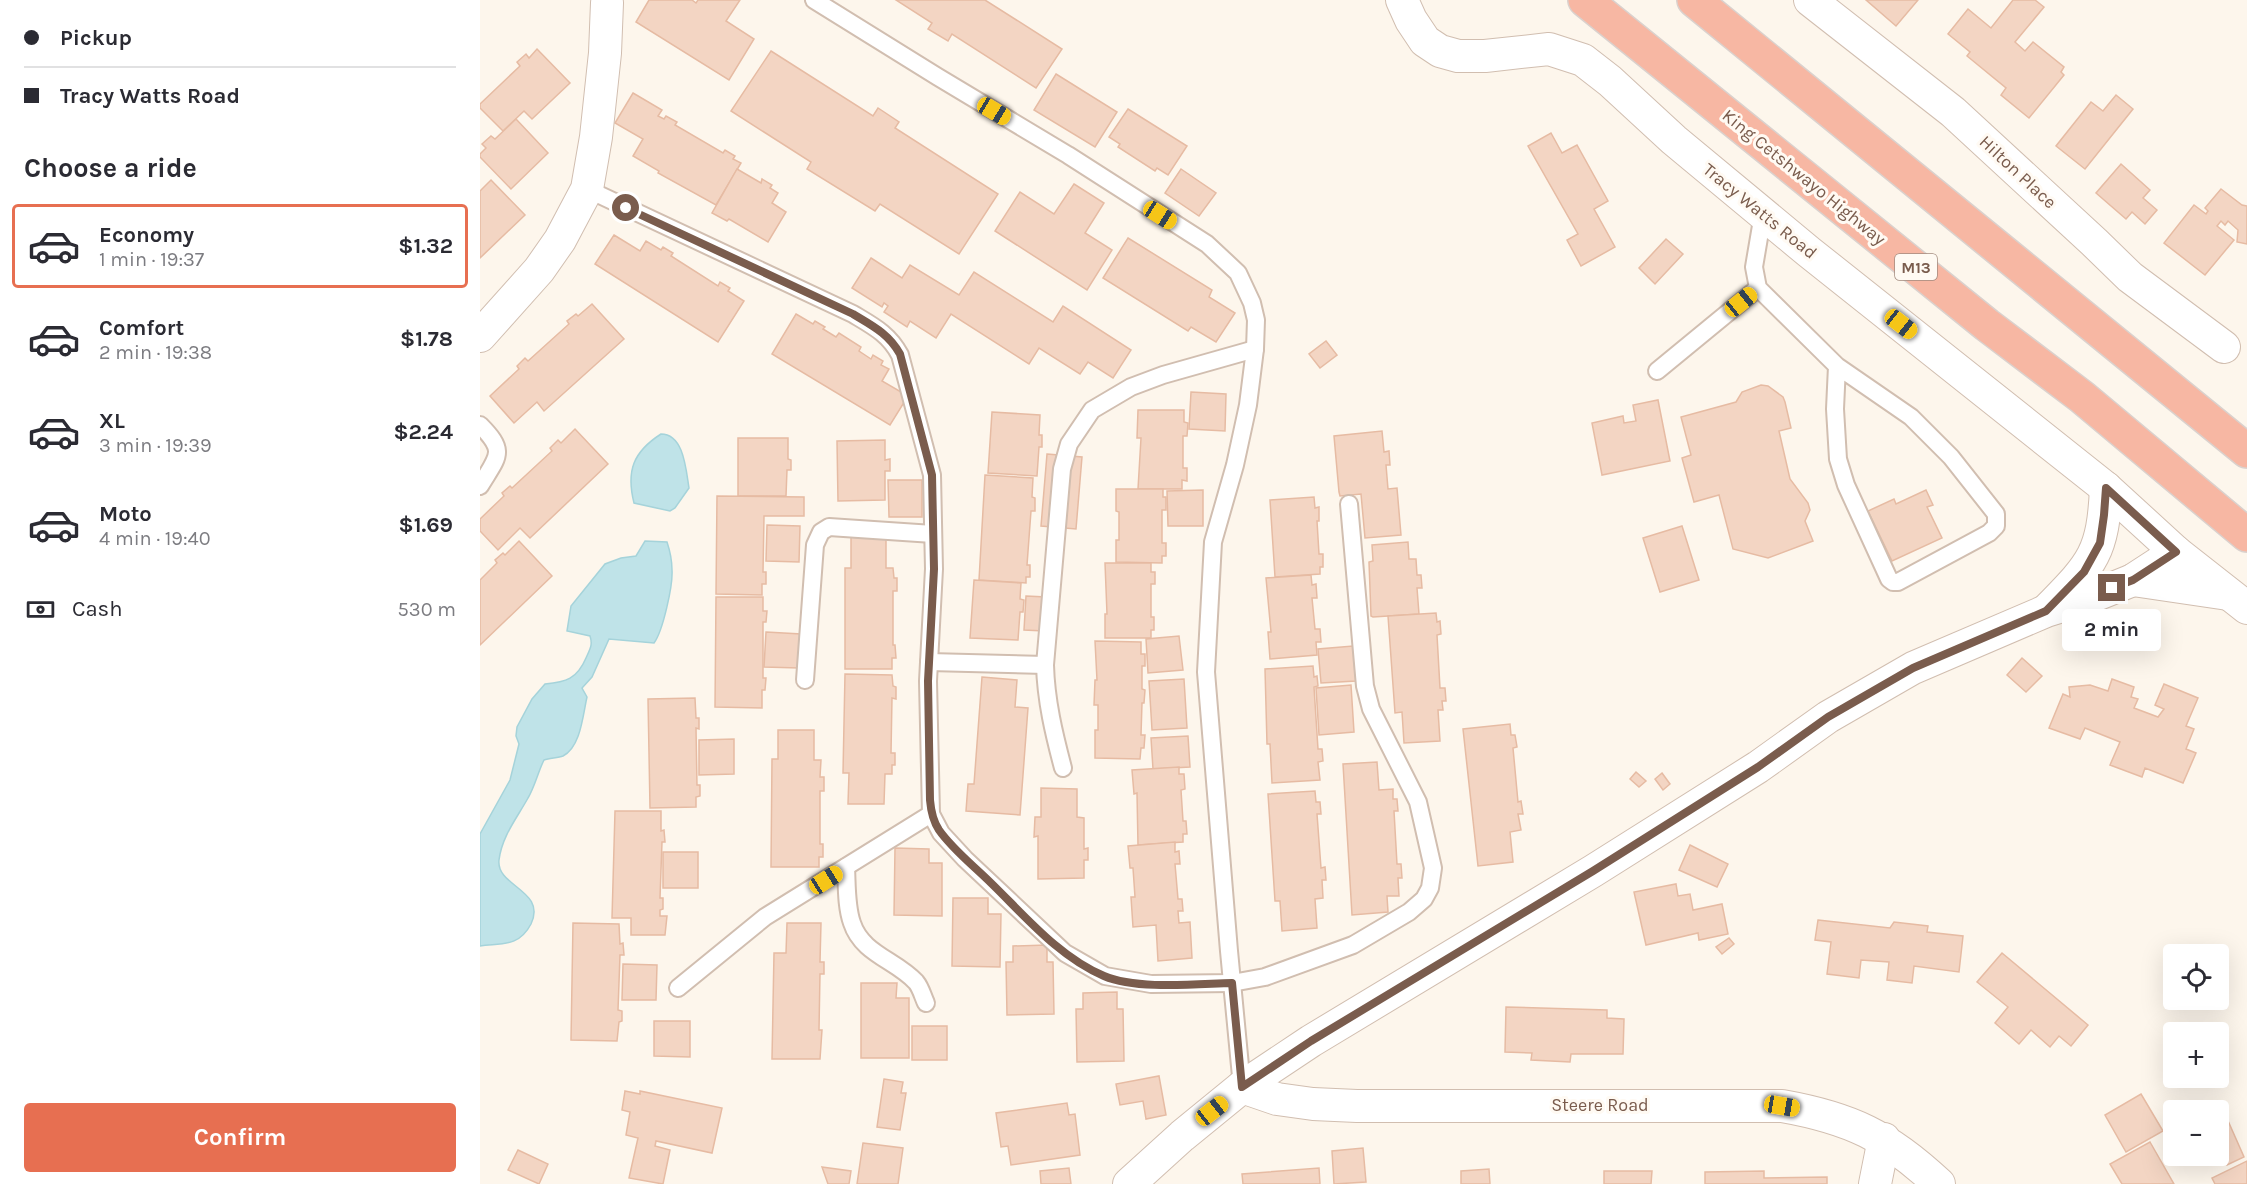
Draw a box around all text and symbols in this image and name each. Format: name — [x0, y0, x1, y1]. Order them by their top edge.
text: Pickup — [60, 25, 132, 51]
text: Tracy Watts Road — [60, 83, 240, 109]
car — [974, 94, 1014, 128]
street label: King Cetshwayo Highway — [1718, 104, 1891, 250]
street label: Hilton Place — [1975, 131, 2061, 213]
text: Choose a ride — [24, 152, 197, 184]
street label: Tracy Watts Road — [1699, 158, 1821, 264]
route start — [612, 194, 639, 221]
car — [1140, 198, 1180, 232]
icon: car — [27, 219, 81, 273]
text: Economy — [99, 222, 194, 248]
text: $1.32 — [398, 233, 453, 259]
text: 1 min · 19:37 — [99, 248, 204, 271]
road number: M13 — [1895, 254, 1937, 280]
car — [1721, 284, 1761, 320]
car — [1881, 306, 1921, 342]
icon: car — [27, 312, 81, 366]
text: Comfort — [99, 315, 184, 341]
text: $1.78 — [400, 326, 453, 352]
text: 2 min · 19:38 — [99, 341, 212, 364]
icon: car — [27, 405, 81, 459]
text: XL — [99, 408, 125, 434]
text: $2.24 — [393, 419, 453, 445]
text: 3 min · 19:39 — [99, 434, 212, 457]
icon: car — [27, 498, 81, 552]
text: Moto — [99, 501, 152, 527]
text: $1.69 — [398, 512, 453, 538]
text: 4 min · 19:40 — [99, 527, 211, 550]
route end — [2098, 574, 2125, 601]
icon: cash — [24, 593, 57, 626]
text: Cash — [72, 596, 122, 622]
text: 530 m — [398, 598, 456, 621]
callout: 2 min — [2062, 609, 2162, 651]
text: 2 min — [2084, 618, 2139, 641]
car — [806, 863, 846, 897]
map controls — [2163, 944, 2229, 1166]
button: locate — [2163, 944, 2229, 1010]
button: + — [2163, 1022, 2229, 1088]
car — [1192, 1093, 1232, 1129]
street label: Steere Road — [1551, 1094, 1649, 1116]
car — [1763, 1094, 1801, 1118]
button: − — [2163, 1100, 2229, 1166]
button: Confirm — [24, 1103, 456, 1172]

